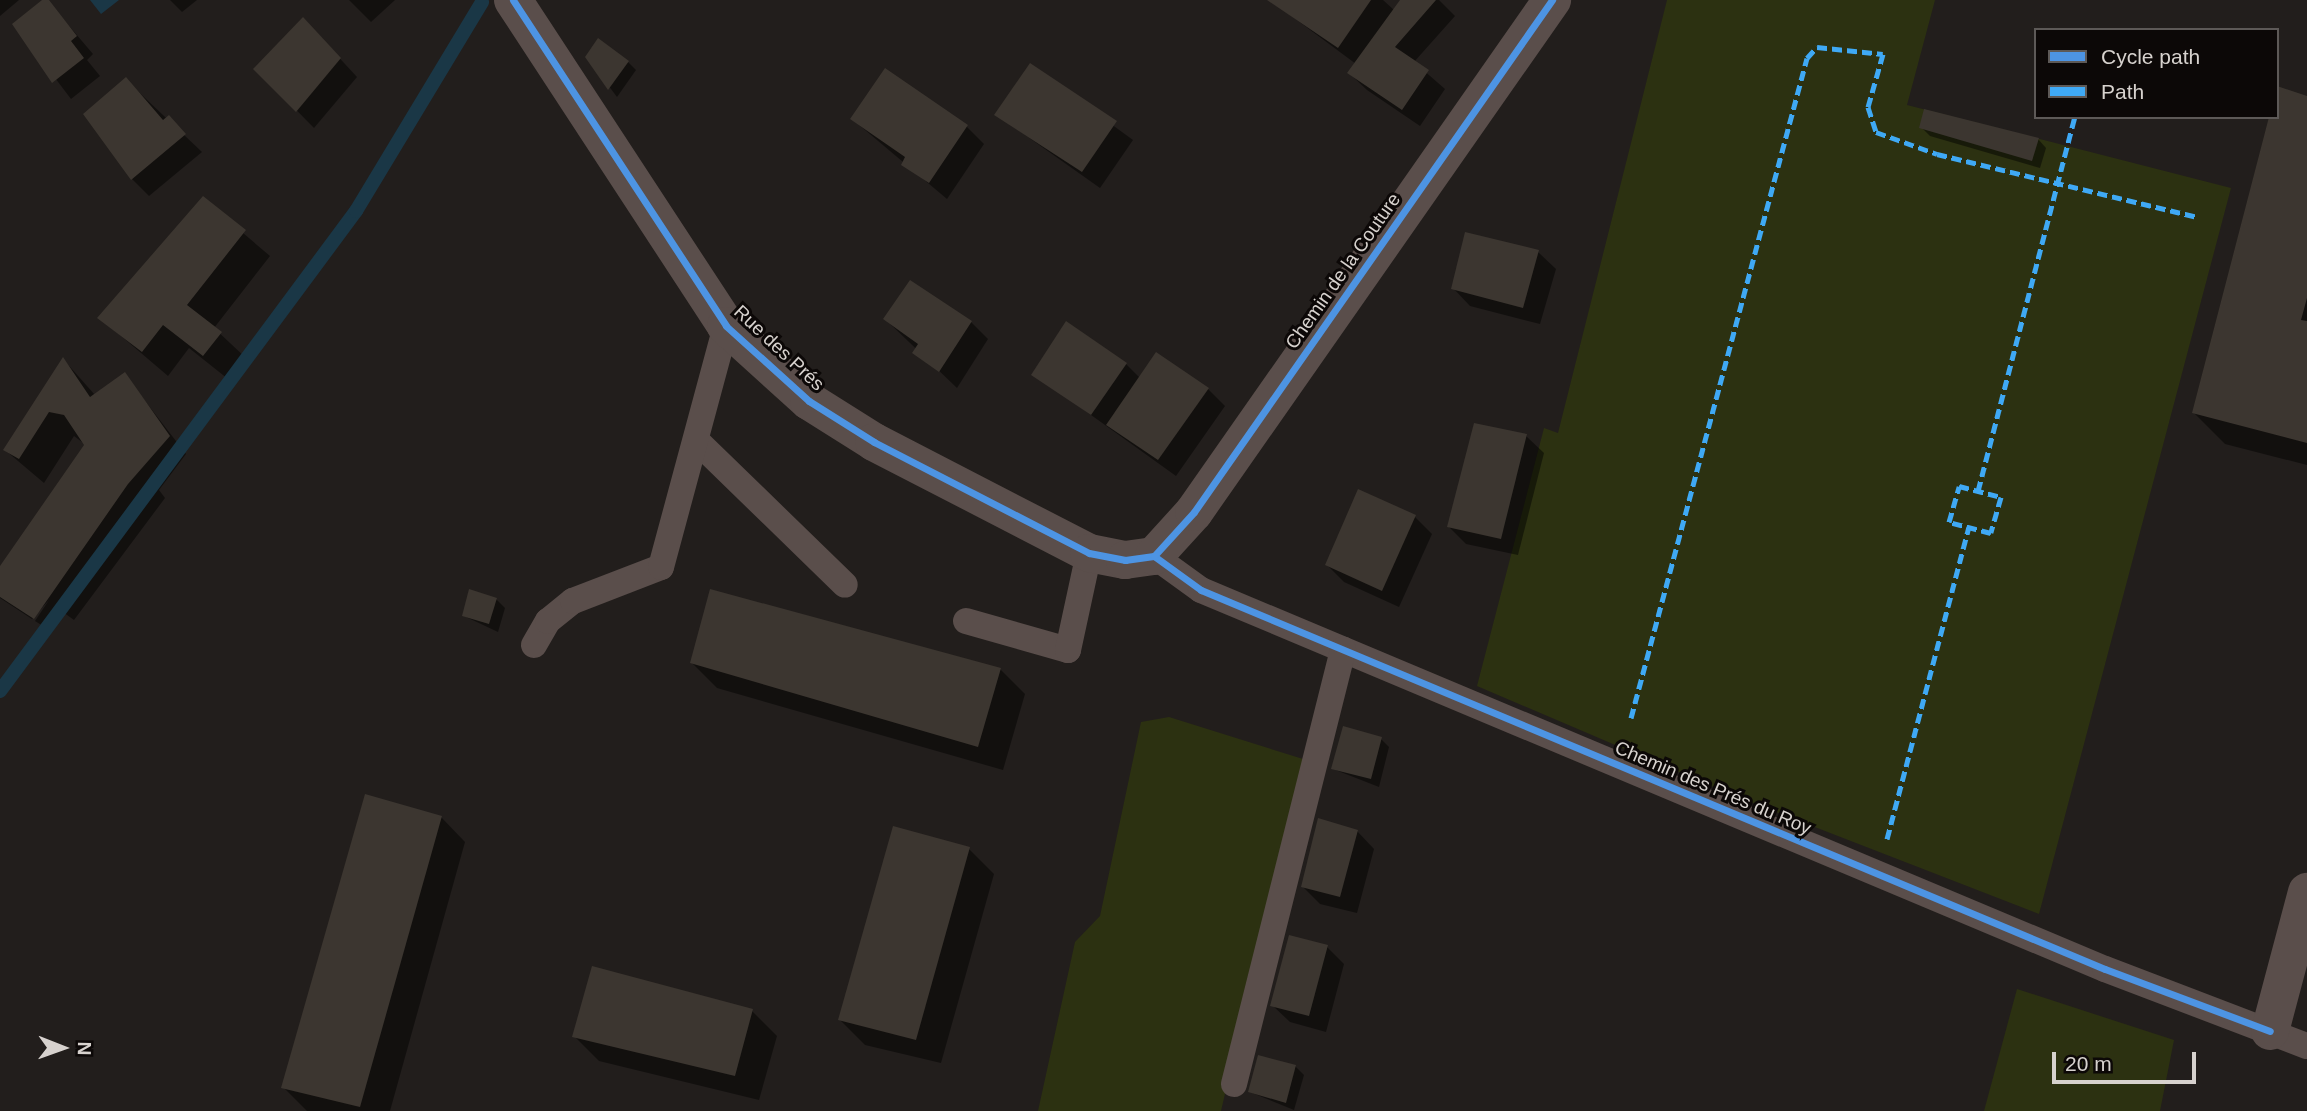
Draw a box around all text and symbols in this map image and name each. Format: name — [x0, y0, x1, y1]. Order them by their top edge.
legend — [2034, 28, 2279, 119]
text: Cycle path — [2101, 45, 2200, 68]
text: Path — [2101, 80, 2144, 103]
street label: Chemin de la Couture — [1281, 189, 1405, 353]
street label: Rue des Prés — [729, 300, 829, 396]
street label: Chemin des Prés du Roy — [1611, 736, 1815, 840]
north arrow — [28, 1013, 98, 1083]
scale bar — [2055, 1038, 2198, 1082]
text: N — [74, 1041, 95, 1055]
text: 20 m — [2065, 1052, 2112, 1075]

